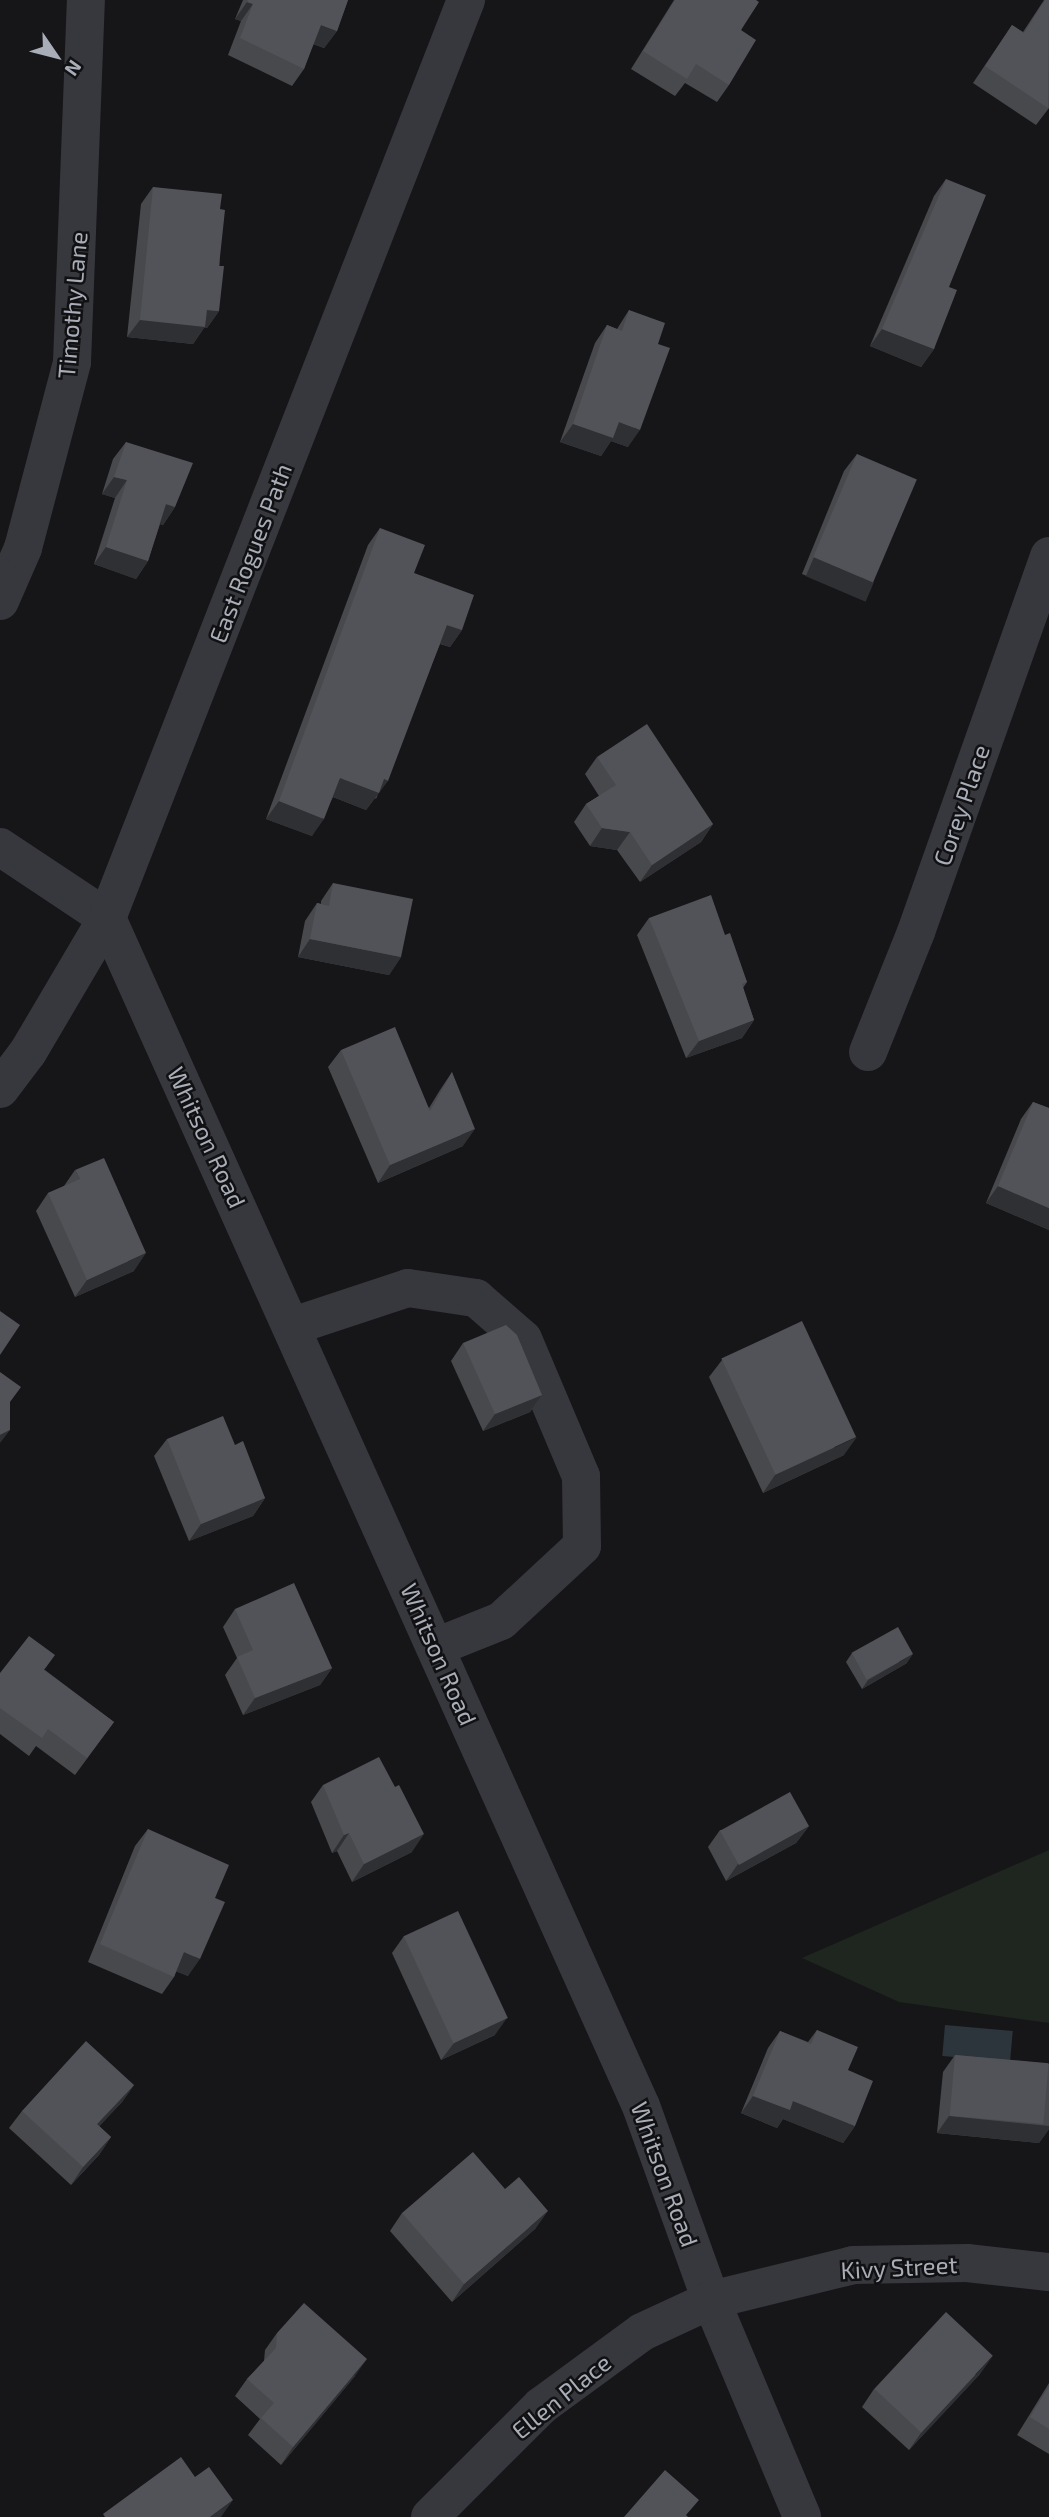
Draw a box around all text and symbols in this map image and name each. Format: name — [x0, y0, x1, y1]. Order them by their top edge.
north arrow — [21, 21, 91, 91]
text: N — [60, 56, 87, 81]
street label: Timothy Lane — [51, 230, 93, 380]
street label: East Rogues Path — [203, 459, 297, 647]
street label: Corey Place — [927, 741, 995, 869]
street label: Whitson Road — [162, 1062, 252, 1212]
street label: Whitson Road — [395, 1579, 483, 1729]
street label: Whitson Road — [625, 2098, 705, 2250]
street label: Kivy Street — [840, 2250, 958, 2284]
street label: Ellen Place — [506, 2347, 616, 2445]

